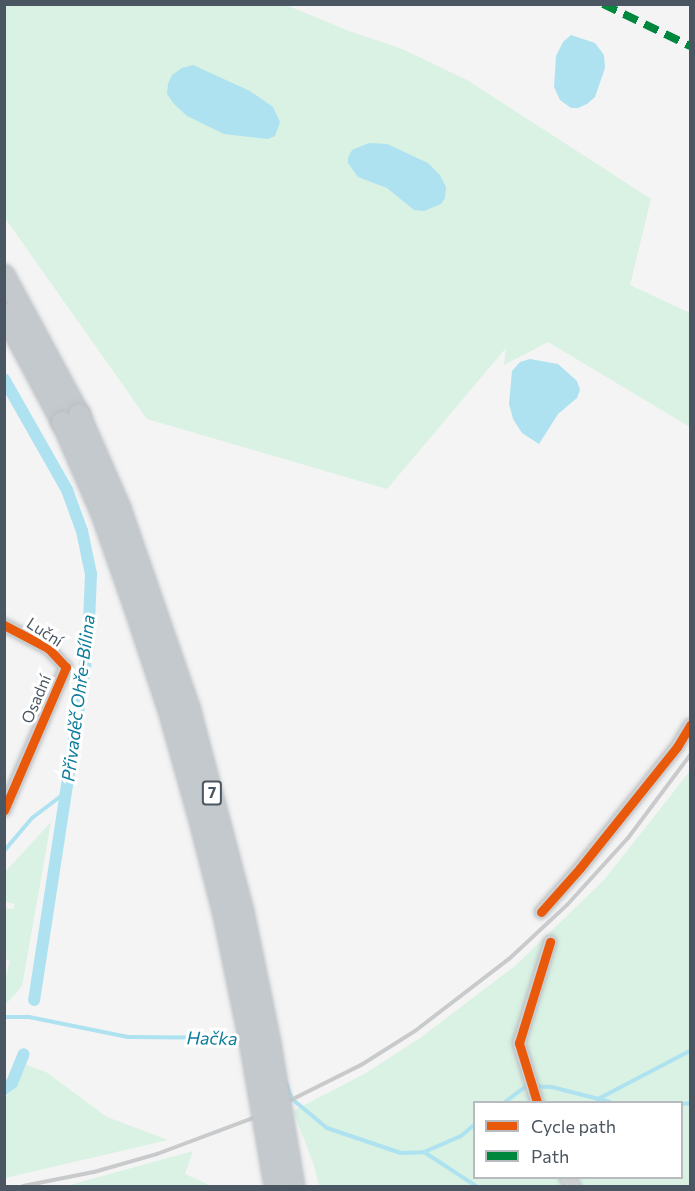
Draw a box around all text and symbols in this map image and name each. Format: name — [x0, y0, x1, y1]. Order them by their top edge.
street label: Luční — [23, 613, 67, 651]
water label: Přivaděč Ohře-Bílina — [57, 613, 99, 783]
street label: Osadní — [17, 672, 55, 726]
road number: 7 — [202, 781, 222, 805]
water label: Hačka — [186, 1027, 238, 1049]
legend — [473, 1101, 683, 1179]
text: Cycle path — [531, 1115, 616, 1137]
text: Path — [531, 1145, 569, 1167]

